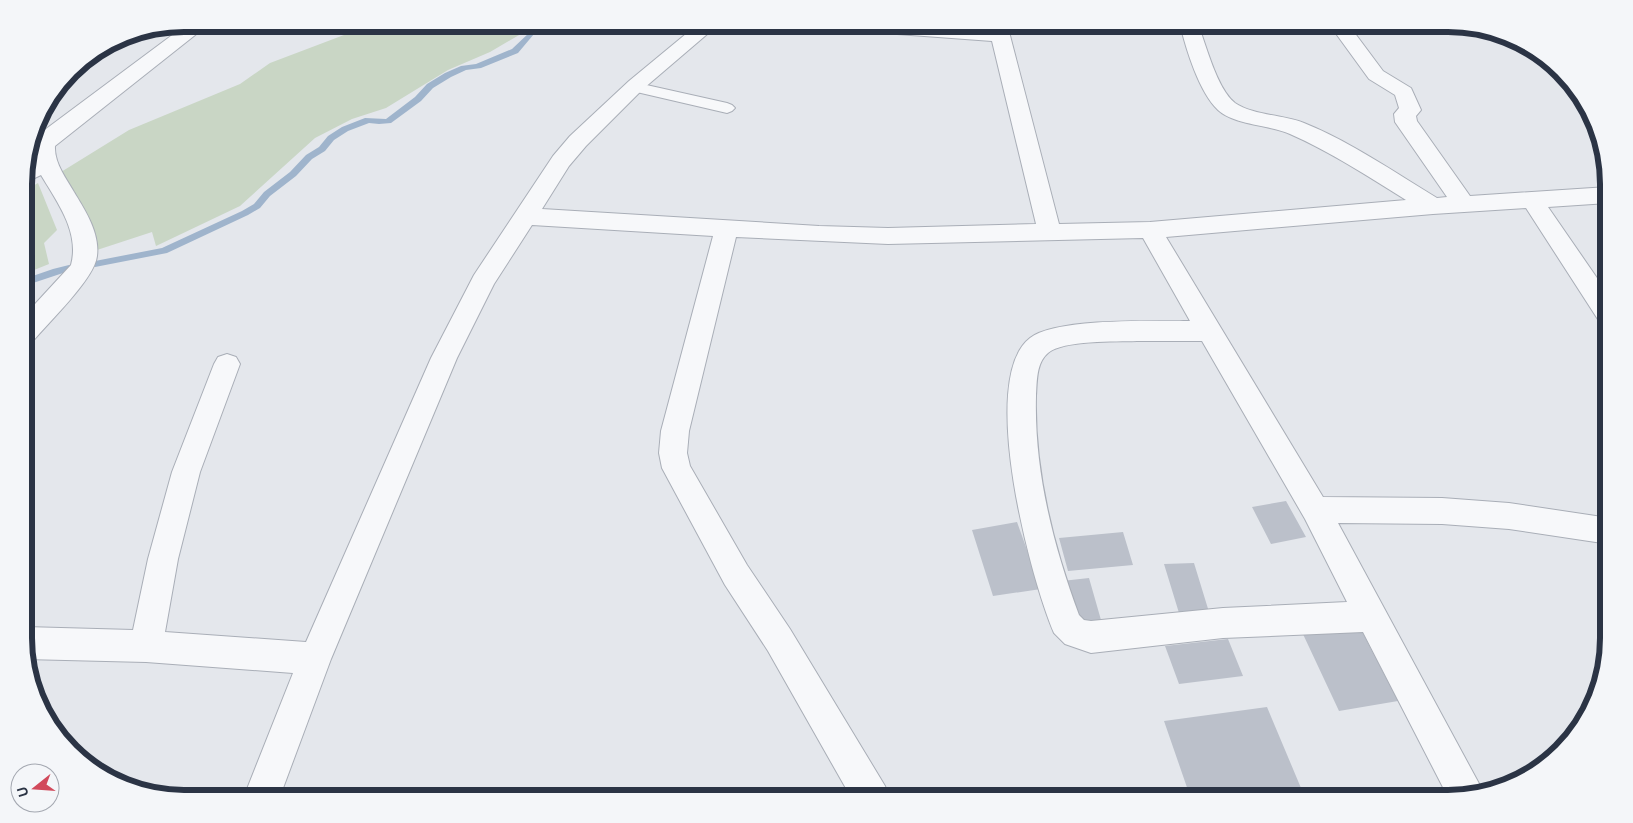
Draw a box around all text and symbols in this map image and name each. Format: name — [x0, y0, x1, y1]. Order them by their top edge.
north arrow — [10, 763, 60, 813]
text: U — [13, 785, 33, 799]

